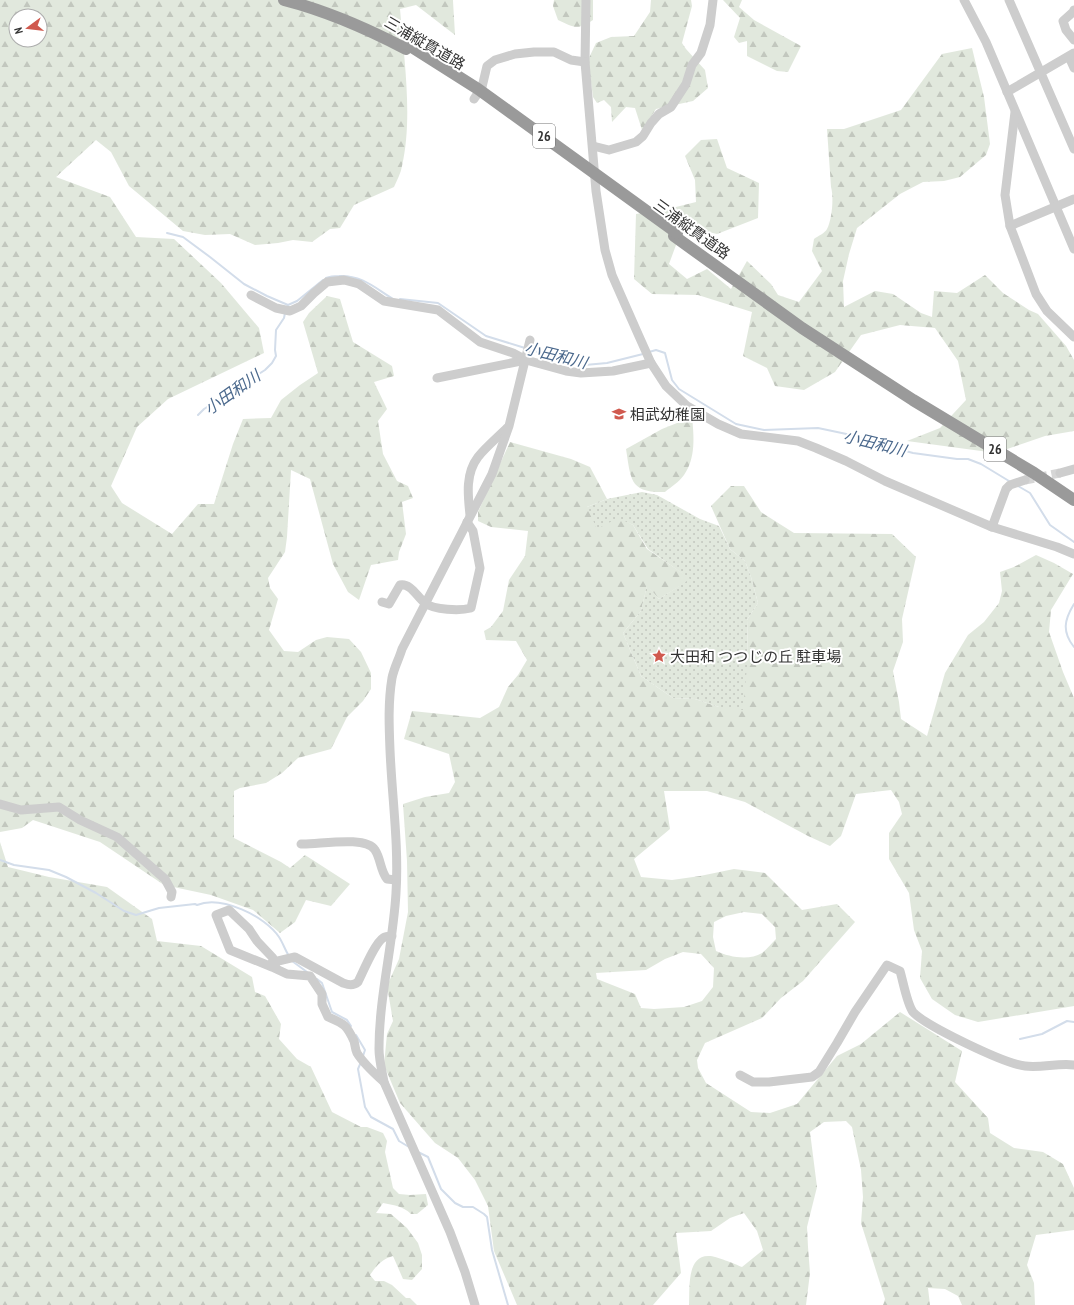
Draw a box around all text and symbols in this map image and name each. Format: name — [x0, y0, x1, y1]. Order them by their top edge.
north arrow — [8, 8, 48, 48]
street label: 三浦縦貫道路 — [381, 12, 469, 74]
text: N — [11, 26, 26, 35]
road number: 26 — [533, 124, 555, 148]
street label: 三浦縦貫道路 — [650, 195, 734, 263]
water label: 小田和川 — [523, 338, 591, 373]
water label: 小田和川 — [200, 364, 266, 419]
place label: 相武幼稚園 — [630, 405, 705, 424]
school or university icon: 相武幼稚園 — [611, 406, 627, 422]
water label: 小田和川 — [842, 426, 910, 461]
road number: 26 — [984, 437, 1006, 461]
place label: 大田和 つつじの丘 駐車場 — [670, 647, 841, 666]
place icon: 大田和 つつじの丘 駐車場 — [651, 648, 667, 664]

